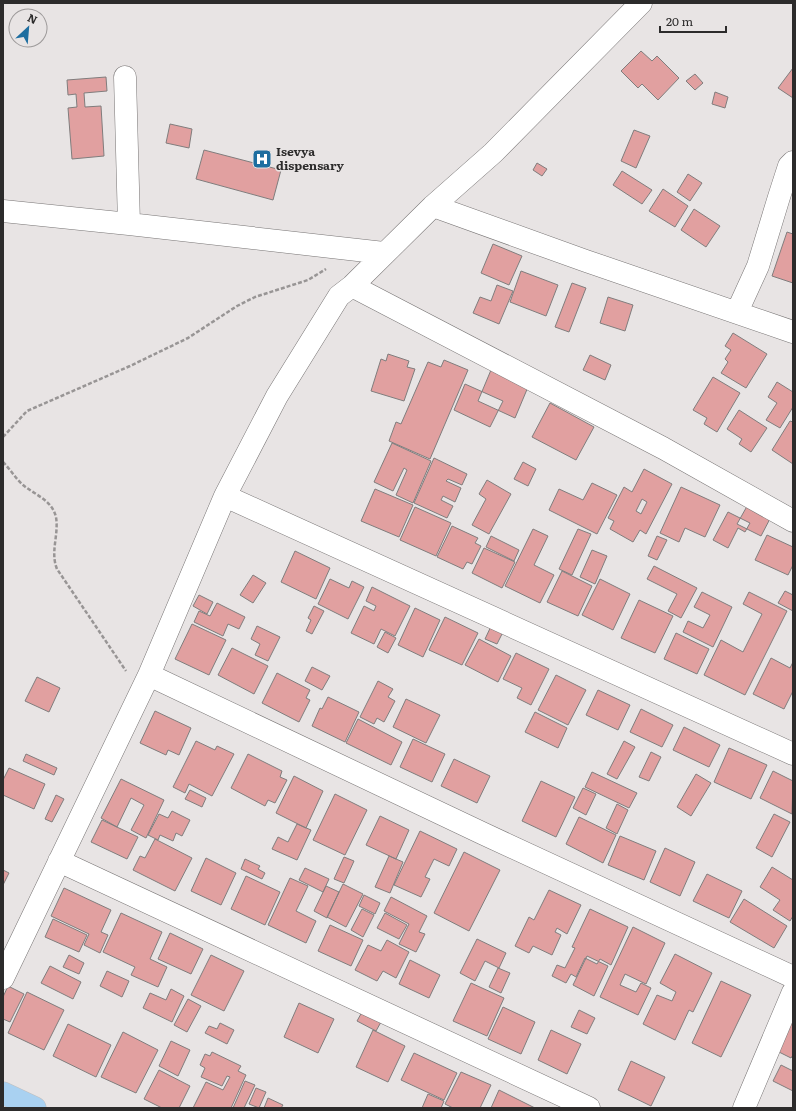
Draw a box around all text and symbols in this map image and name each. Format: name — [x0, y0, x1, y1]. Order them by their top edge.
north arrow — [8, 8, 48, 48]
scale bar — [660, 8, 726, 34]
text: N — [25, 9, 40, 27]
text: 20 m — [666, 12, 693, 30]
place label: Isevya dispensary — [276, 142, 344, 174]
hospital icon: Isevya dispensary — [251, 148, 273, 170]

